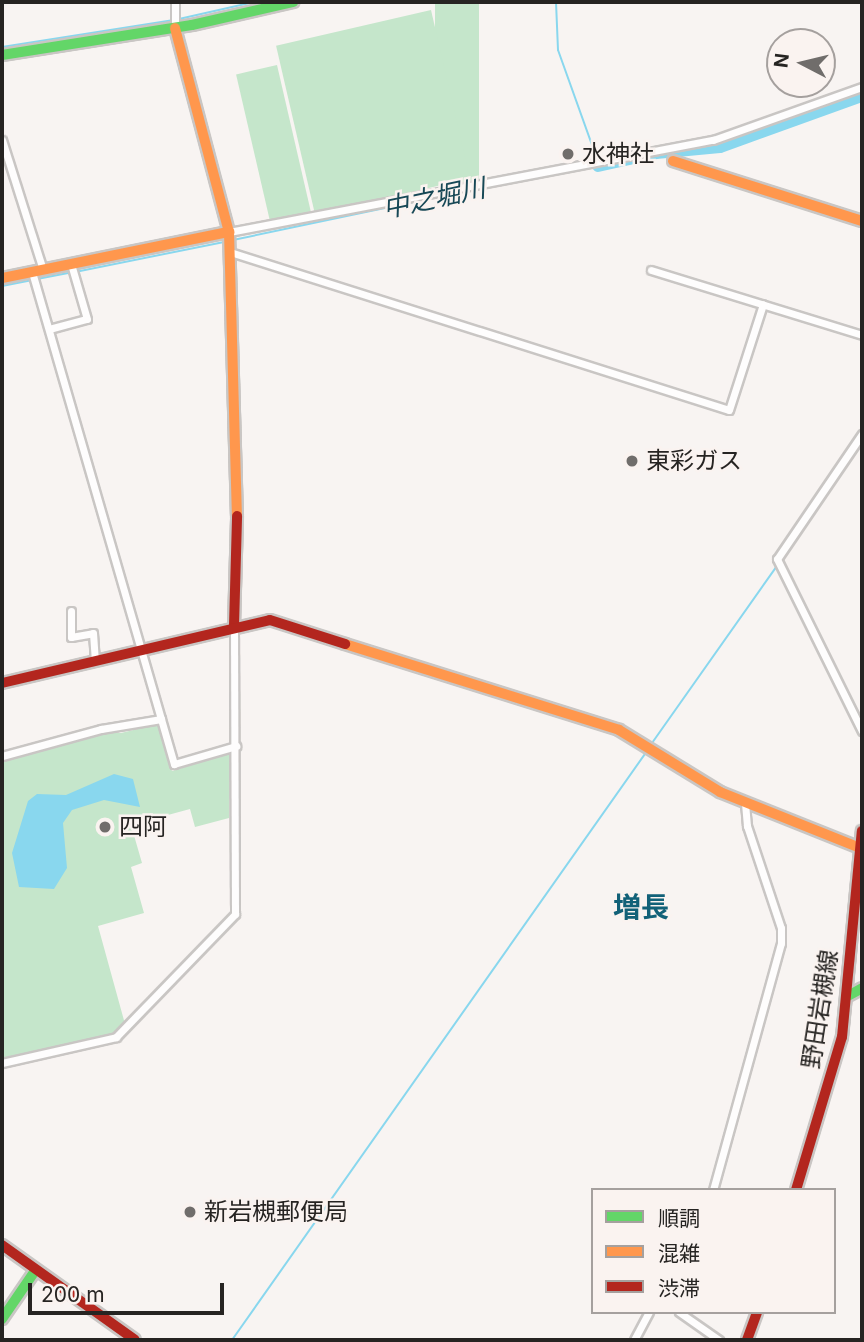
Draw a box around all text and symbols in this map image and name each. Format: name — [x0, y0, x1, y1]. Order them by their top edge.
north arrow — [766, 28, 836, 98]
text: N — [769, 52, 794, 69]
place label: 水神社 — [582, 140, 654, 168]
marker: 水神社 — [560, 146, 576, 162]
water label: 中之堀川 — [380, 172, 488, 224]
place label: 東彩ガス — [646, 447, 742, 475]
marker: 東彩ガス — [624, 453, 640, 469]
place label: 四阿 — [119, 813, 167, 841]
marker: 四阿 — [97, 819, 113, 835]
district label: 増長 — [613, 890, 669, 924]
street label: 野田岩槻線 — [796, 947, 844, 1071]
legend — [591, 1188, 836, 1314]
place label: 新岩槻郵便局 — [204, 1198, 348, 1226]
marker: 新岩槻郵便局 — [182, 1204, 198, 1220]
text: 順調 — [658, 1206, 700, 1231]
text: 混雑 — [658, 1241, 700, 1266]
scale bar — [32, 1268, 228, 1312]
text: 渋滞 — [658, 1276, 700, 1301]
text: 200 m — [41, 1282, 105, 1307]

